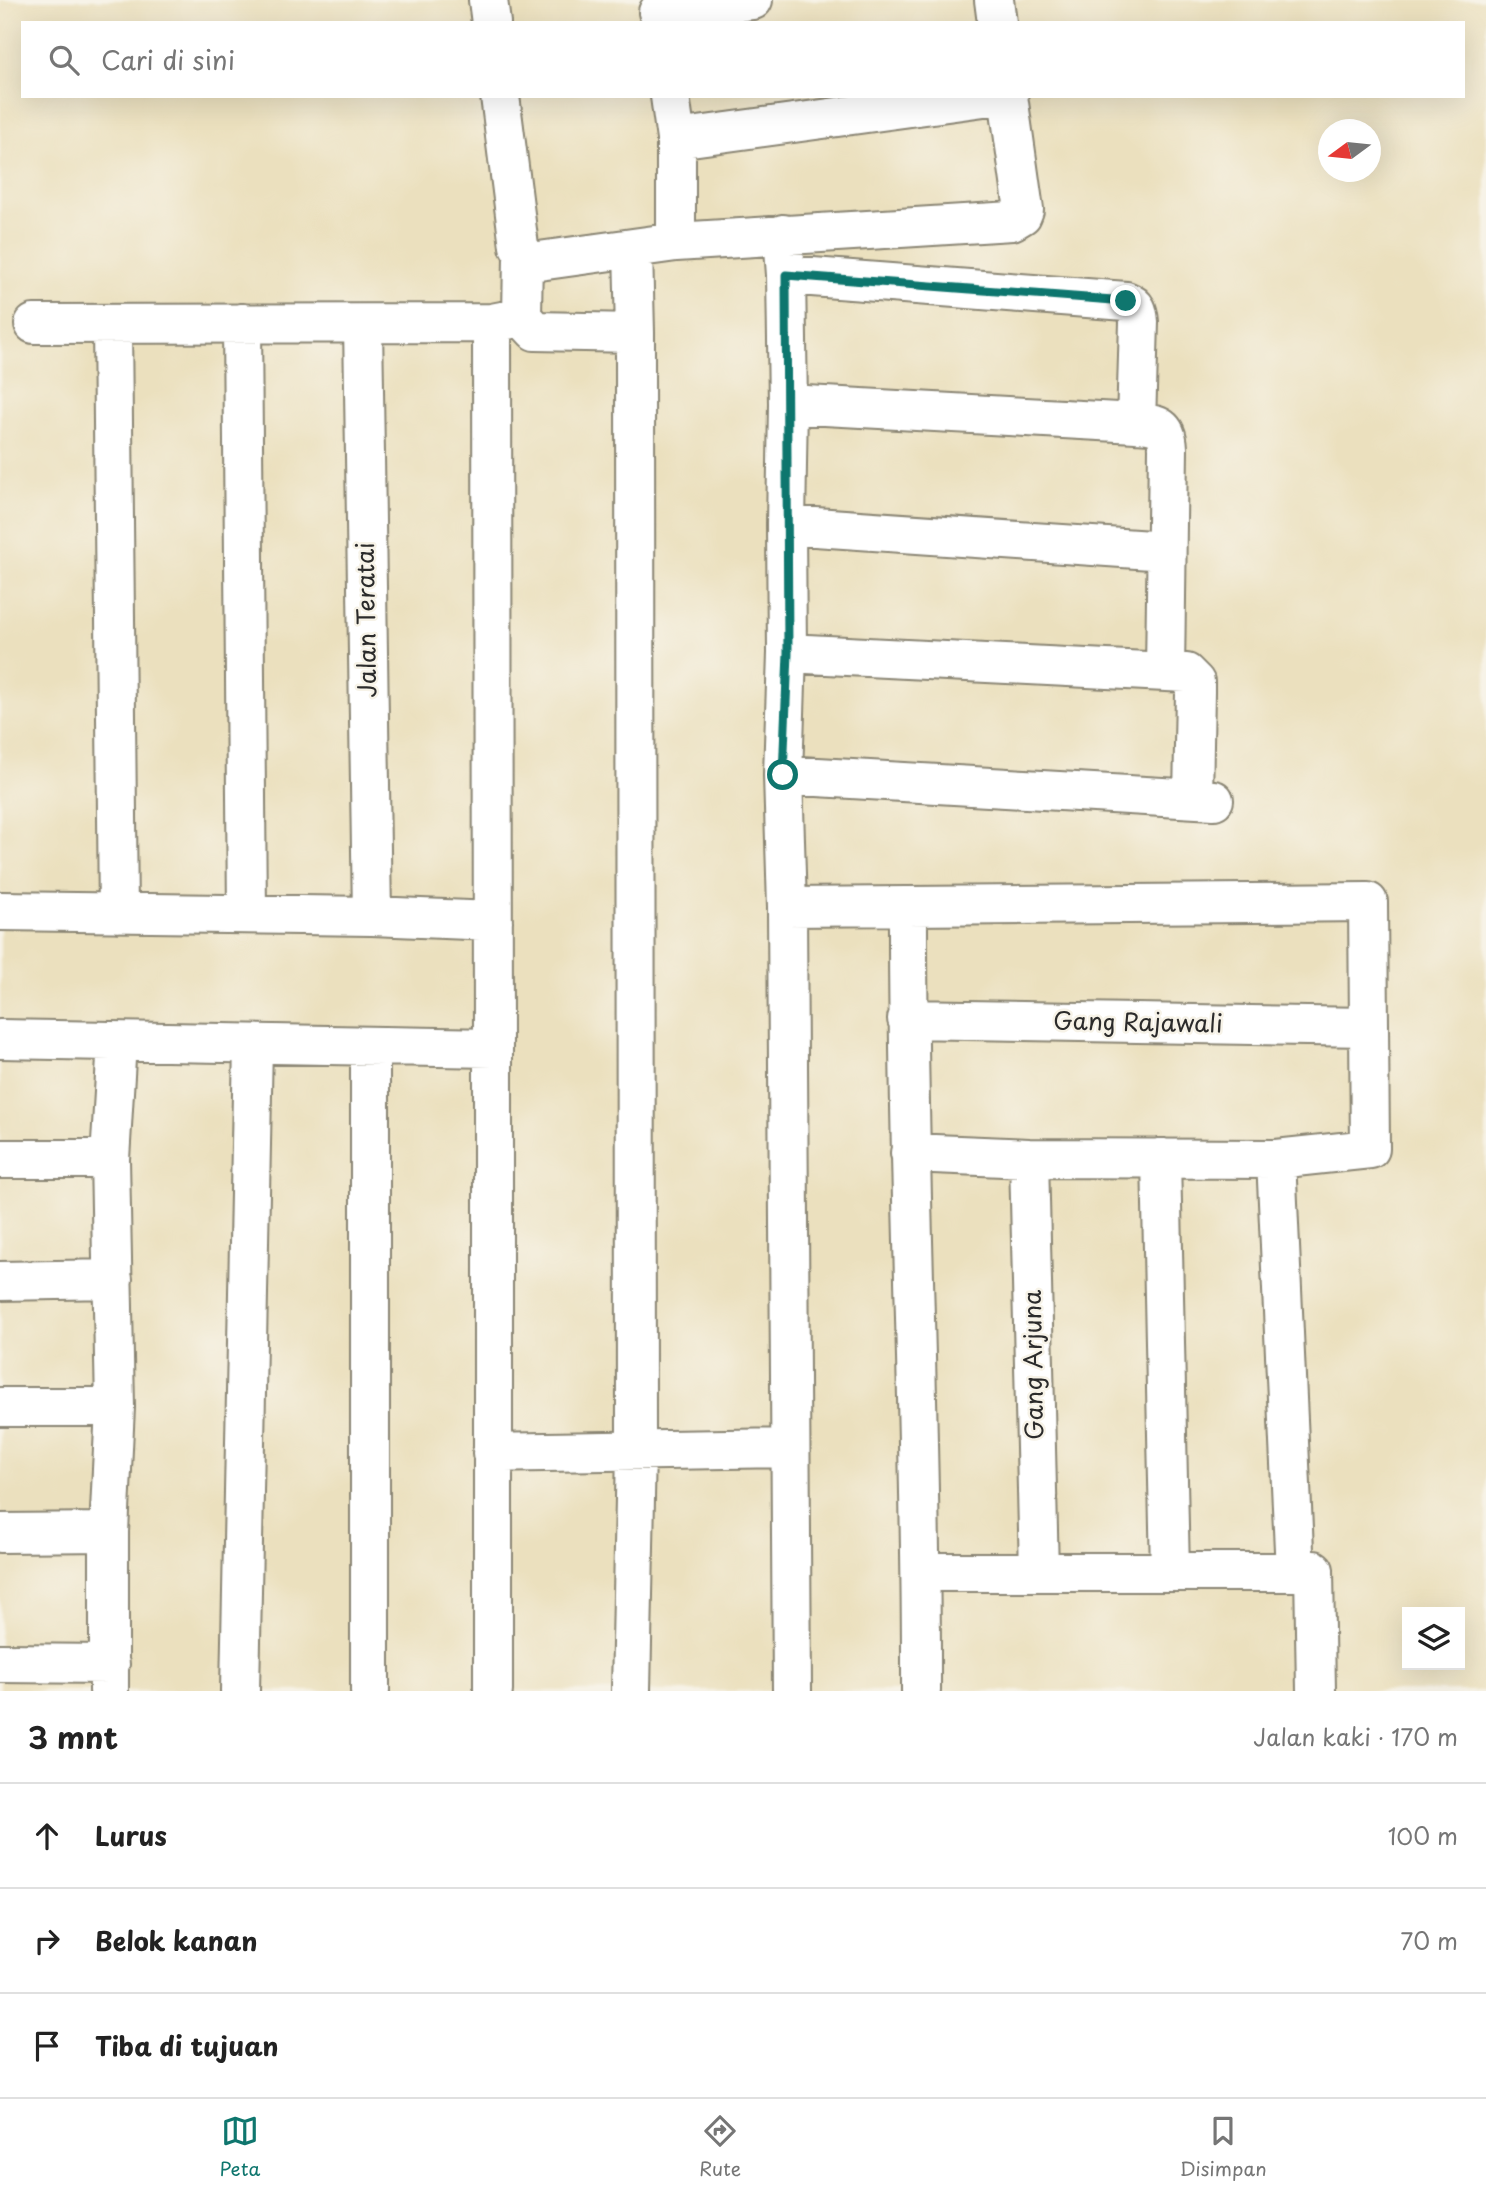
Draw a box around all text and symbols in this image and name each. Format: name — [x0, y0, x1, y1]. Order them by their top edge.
search box — [21, 21, 1465, 98]
text: Cari di sini — [101, 40, 235, 79]
icon: search — [45, 41, 83, 79]
north arrow — [1318, 119, 1381, 182]
route end — [1110, 285, 1141, 316]
street label: Jalan Teratai — [346, 542, 384, 698]
route start — [767, 759, 798, 790]
street label: Gang Rajawali — [1053, 1002, 1223, 1040]
street label: Gang Arjuna — [1013, 1290, 1051, 1440]
map controls — [1402, 1607, 1465, 1670]
button: layers — [1402, 1607, 1465, 1670]
text: 3 mnt — [28, 1714, 118, 1759]
text: Jalan kaki · 170 m — [1253, 1719, 1458, 1754]
text: Lurus — [95, 1816, 167, 1855]
icon: ahead — [28, 1817, 66, 1855]
text: 100 m — [1388, 1818, 1458, 1853]
text: Belok kanan — [95, 1921, 257, 1960]
icon: right — [28, 1922, 66, 1960]
text: 70 m — [1400, 1923, 1458, 1958]
text: Tiba di tujuan — [95, 2026, 279, 2065]
icon: arrive — [28, 2027, 66, 2065]
tab: Peta — [219, 2112, 260, 2182]
tab: Rute — [699, 2112, 741, 2182]
tab: Disimpan — [1180, 2112, 1267, 2182]

